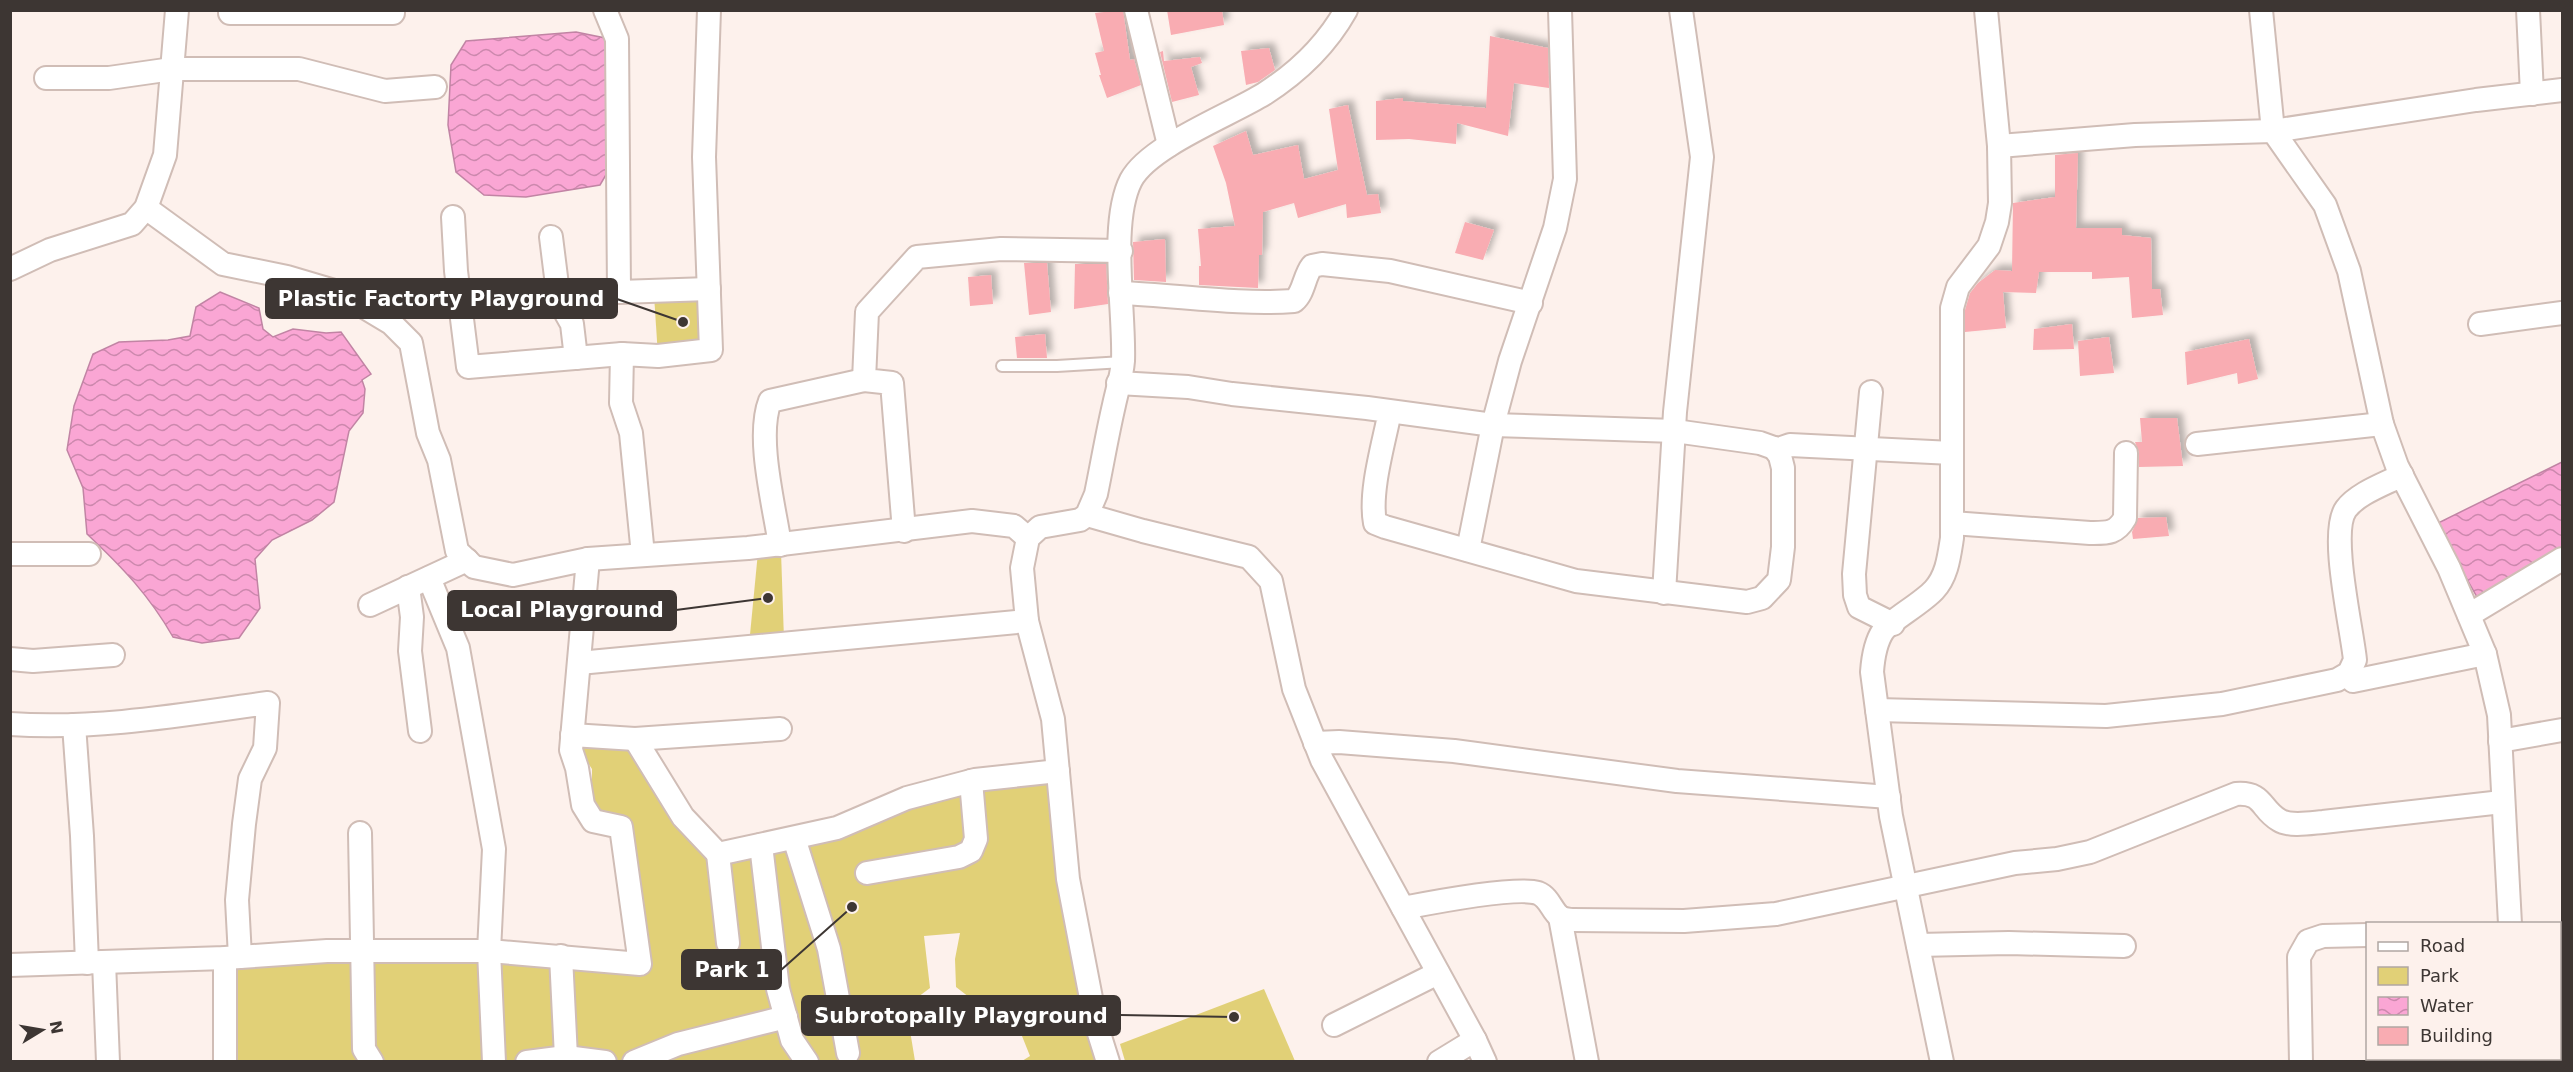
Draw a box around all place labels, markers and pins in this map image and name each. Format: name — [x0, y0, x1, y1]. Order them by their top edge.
callout: Plastic Factorty Playground — [266, 279, 617, 318]
callout: Local Playground — [448, 591, 676, 630]
callout: Park 1 — [682, 950, 781, 989]
callout: Subrotopally Playground — [802, 996, 1120, 1035]

